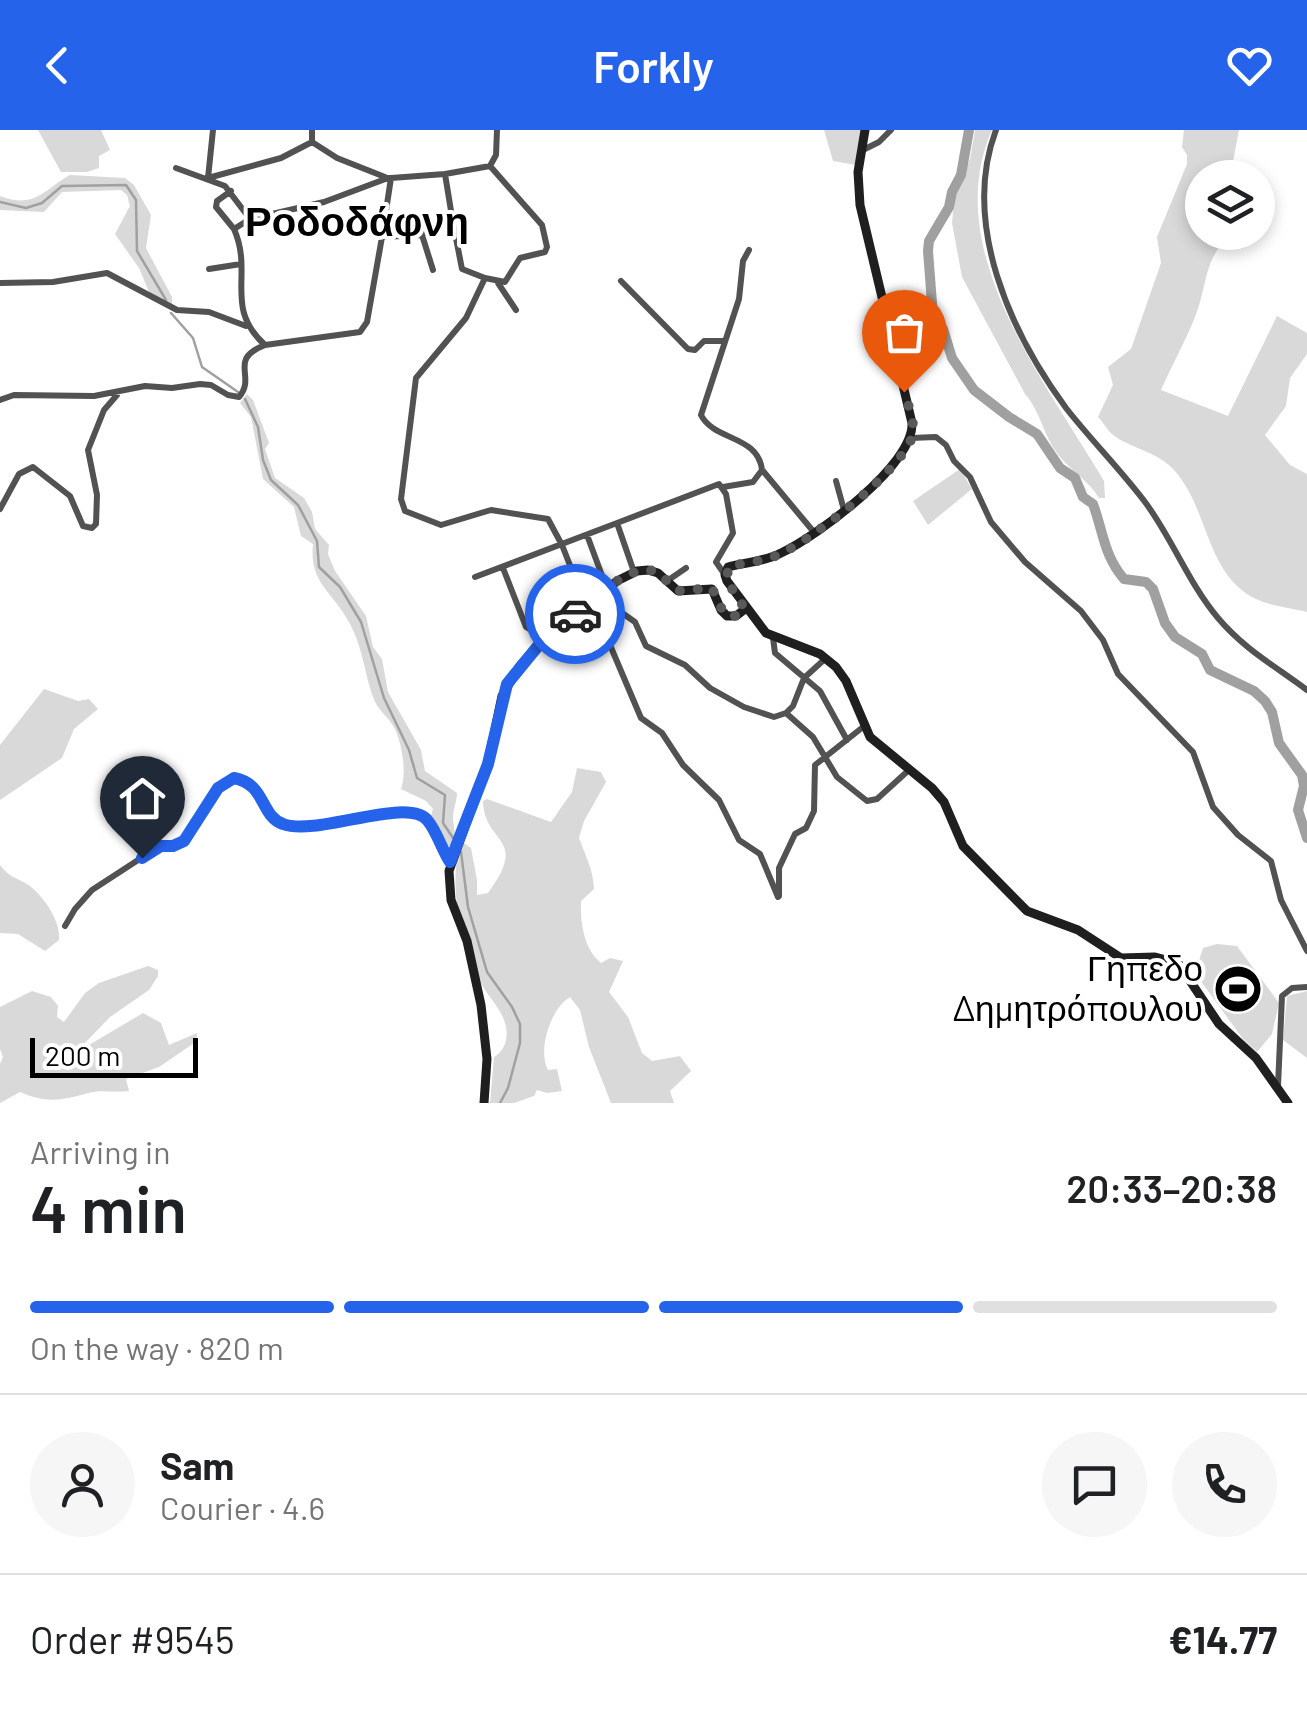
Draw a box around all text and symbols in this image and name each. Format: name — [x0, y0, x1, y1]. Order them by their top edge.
icon: back — [30, 38, 85, 93]
text: Forkly — [593, 38, 714, 92]
icon: heart — [1222, 38, 1277, 93]
map controls — [1185, 160, 1275, 250]
button: layers — [1185, 160, 1275, 250]
district label: Ροδοδάφνη — [245, 196, 469, 244]
pin — [862, 290, 947, 393]
icon: bag — [877, 305, 932, 360]
courier — [525, 564, 625, 664]
icon: car — [548, 587, 603, 642]
pin — [100, 756, 185, 859]
icon: home — [115, 771, 170, 826]
place label: Γηπεδο Δημητρόπουλου — [953, 946, 1203, 1028]
sports icon: Γηπεδο Δημητρόπουλου — [1212, 963, 1264, 1015]
scale bar — [30, 1033, 198, 1078]
text: 200 m — [45, 1038, 120, 1072]
text: Arriving in — [30, 1132, 170, 1170]
text: 20:33–20:38 — [1066, 1165, 1277, 1211]
text: 4 min — [30, 1168, 187, 1246]
text: On the way · 820 m — [30, 1328, 284, 1366]
button: person — [30, 1432, 135, 1537]
button: chat — [1042, 1432, 1147, 1537]
button: phone — [1172, 1432, 1277, 1537]
text: Sam — [160, 1442, 234, 1488]
text: Courier · 4.6 — [160, 1488, 325, 1526]
text: Order #9545 — [30, 1616, 235, 1662]
text: €14.77 — [1169, 1616, 1277, 1662]

